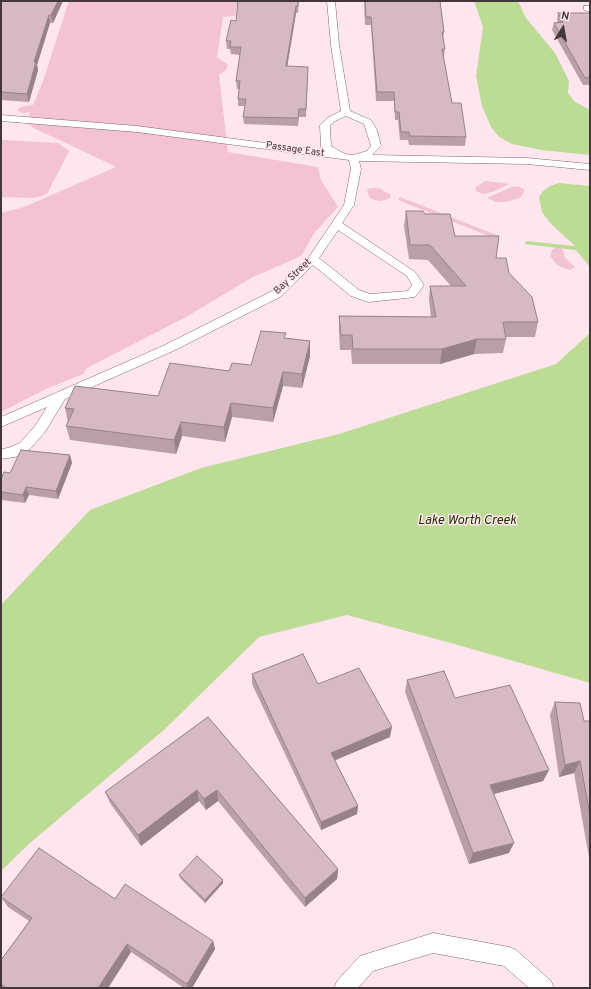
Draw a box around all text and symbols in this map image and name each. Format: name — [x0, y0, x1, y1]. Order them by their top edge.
north arrow — [543, 8, 583, 48]
text: N — [560, 9, 571, 24]
street label: Passage East — [265, 140, 325, 160]
street label: Bay Street — [272, 257, 314, 297]
water label: Lake Worth Creek — [418, 513, 516, 529]

